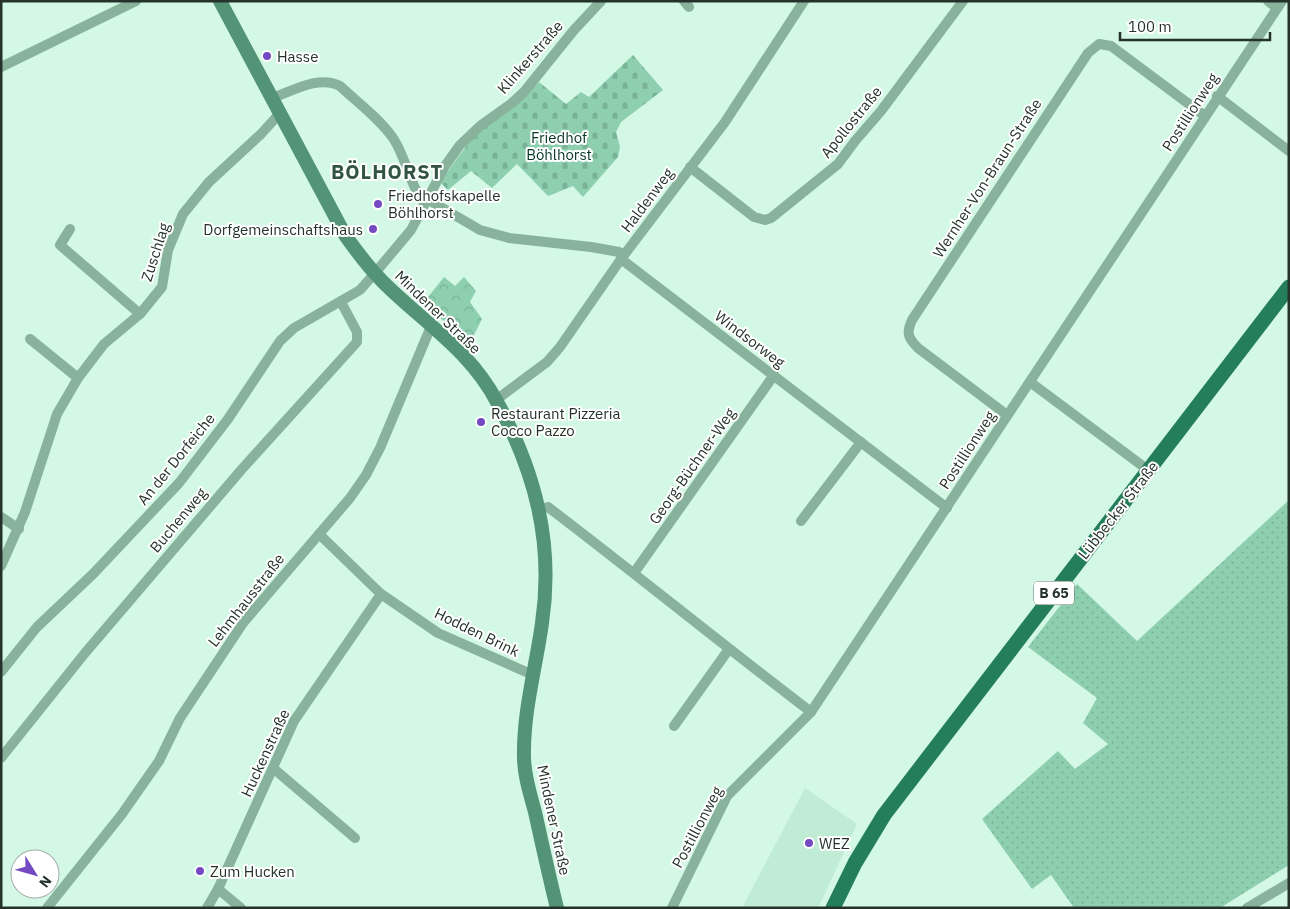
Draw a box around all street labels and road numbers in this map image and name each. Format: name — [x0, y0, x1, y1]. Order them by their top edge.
street label: Klinkerstraße — [493, 16, 567, 98]
street label: Postillionweg — [1158, 69, 1222, 155]
street label: Apollostraße — [816, 82, 886, 162]
street label: Wernher-Von-Braun-Straße — [928, 95, 1046, 261]
street label: Haldenweg — [617, 164, 677, 236]
street label: Zuschlag — [137, 220, 173, 284]
street label: Mindener Straße — [391, 266, 485, 358]
street label: Windsorweg — [711, 306, 789, 372]
street label: Georg-Büchner-Weg — [645, 404, 739, 528]
street label: Postillionweg — [935, 407, 999, 493]
street label: An der Dorfeiche — [133, 409, 219, 509]
street label: Lübbecker Straße — [1074, 457, 1162, 563]
street label: Buchenweg — [145, 484, 211, 556]
street label: Lehmhausstraße — [204, 550, 288, 650]
road number: B 65 — [1034, 582, 1074, 604]
street label: Hodden Brink — [431, 603, 523, 661]
street label: Huckenstraße — [236, 706, 294, 800]
street label: Mindener Straße — [533, 763, 575, 877]
street label: Postillionweg — [668, 783, 726, 871]

